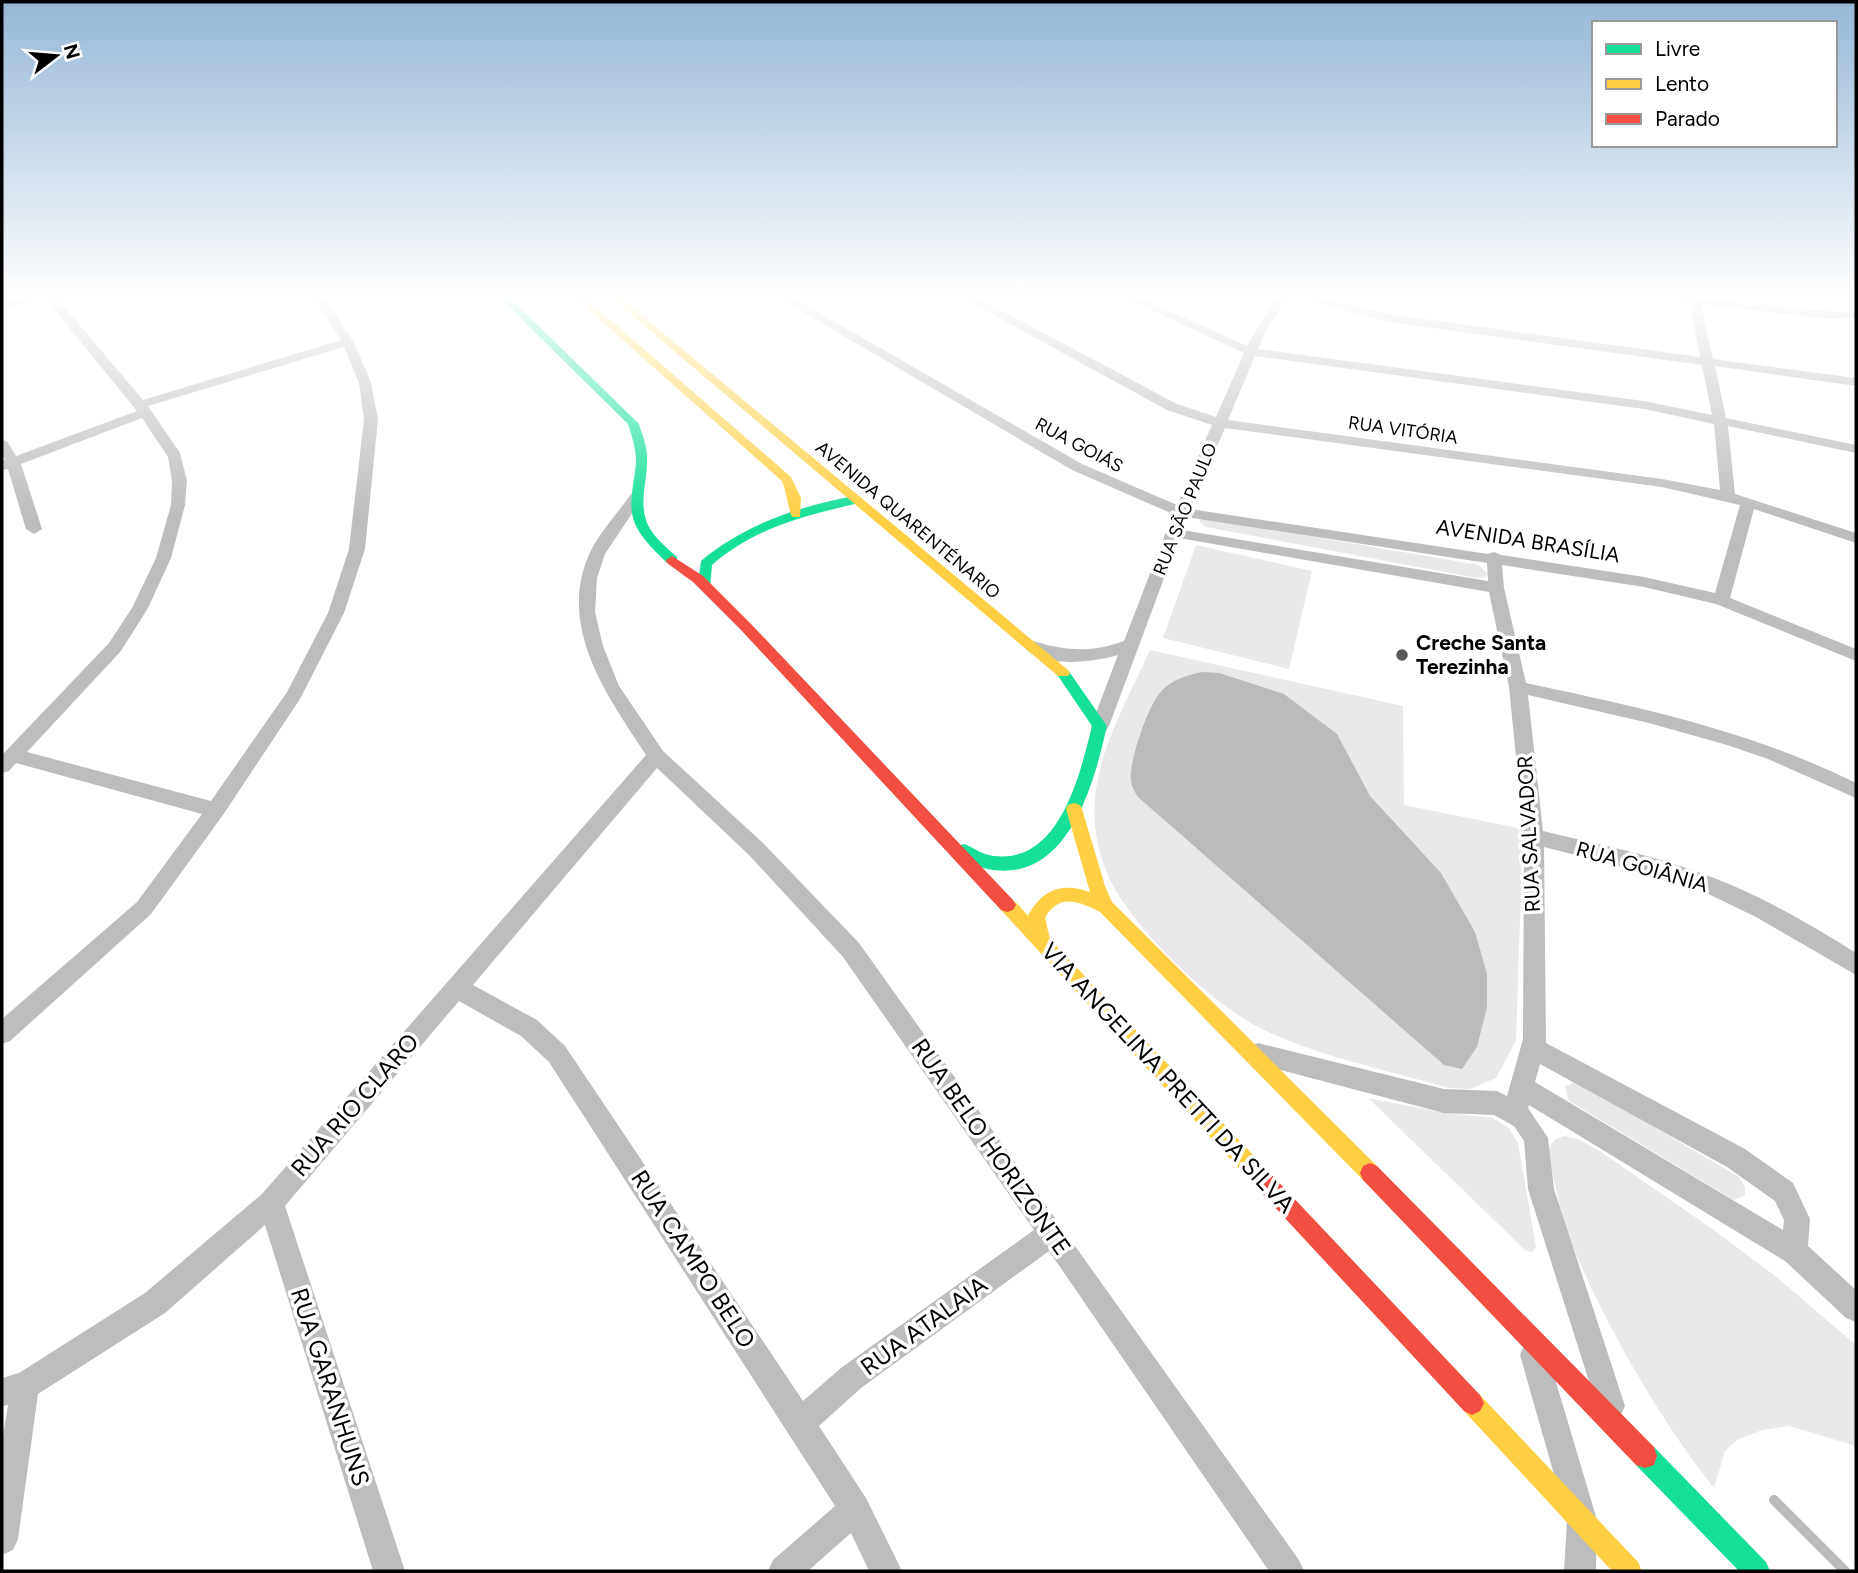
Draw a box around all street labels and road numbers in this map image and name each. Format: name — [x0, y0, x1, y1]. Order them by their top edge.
street label: RUA VITÓRIA — [1347, 411, 1459, 449]
street label: RUA GOIÁS — [1031, 413, 1127, 477]
street label: AVENIDA QUARENTÉNARIO — [811, 436, 1005, 604]
street label: RUA SÃO PAULO — [1148, 440, 1222, 578]
street label: AVENIDA BRASÍLIA — [1434, 514, 1622, 567]
street label: RUA SALVADOR — [1512, 755, 1545, 913]
street label: RUA GOIÂNIA — [1573, 836, 1711, 897]
street label: VIA ANGELINA PRETTI DA SILVA — [1035, 937, 1302, 1219]
street label: RUA RIO CLARO — [285, 1027, 425, 1182]
street label: RUA BELO HORIZONTE — [906, 1033, 1077, 1261]
street label: RUA CAMPO BELO — [625, 1164, 762, 1353]
street label: RUA ATALAIA — [855, 1270, 993, 1381]
street label: RUA GARANHUNS — [285, 1284, 376, 1490]

